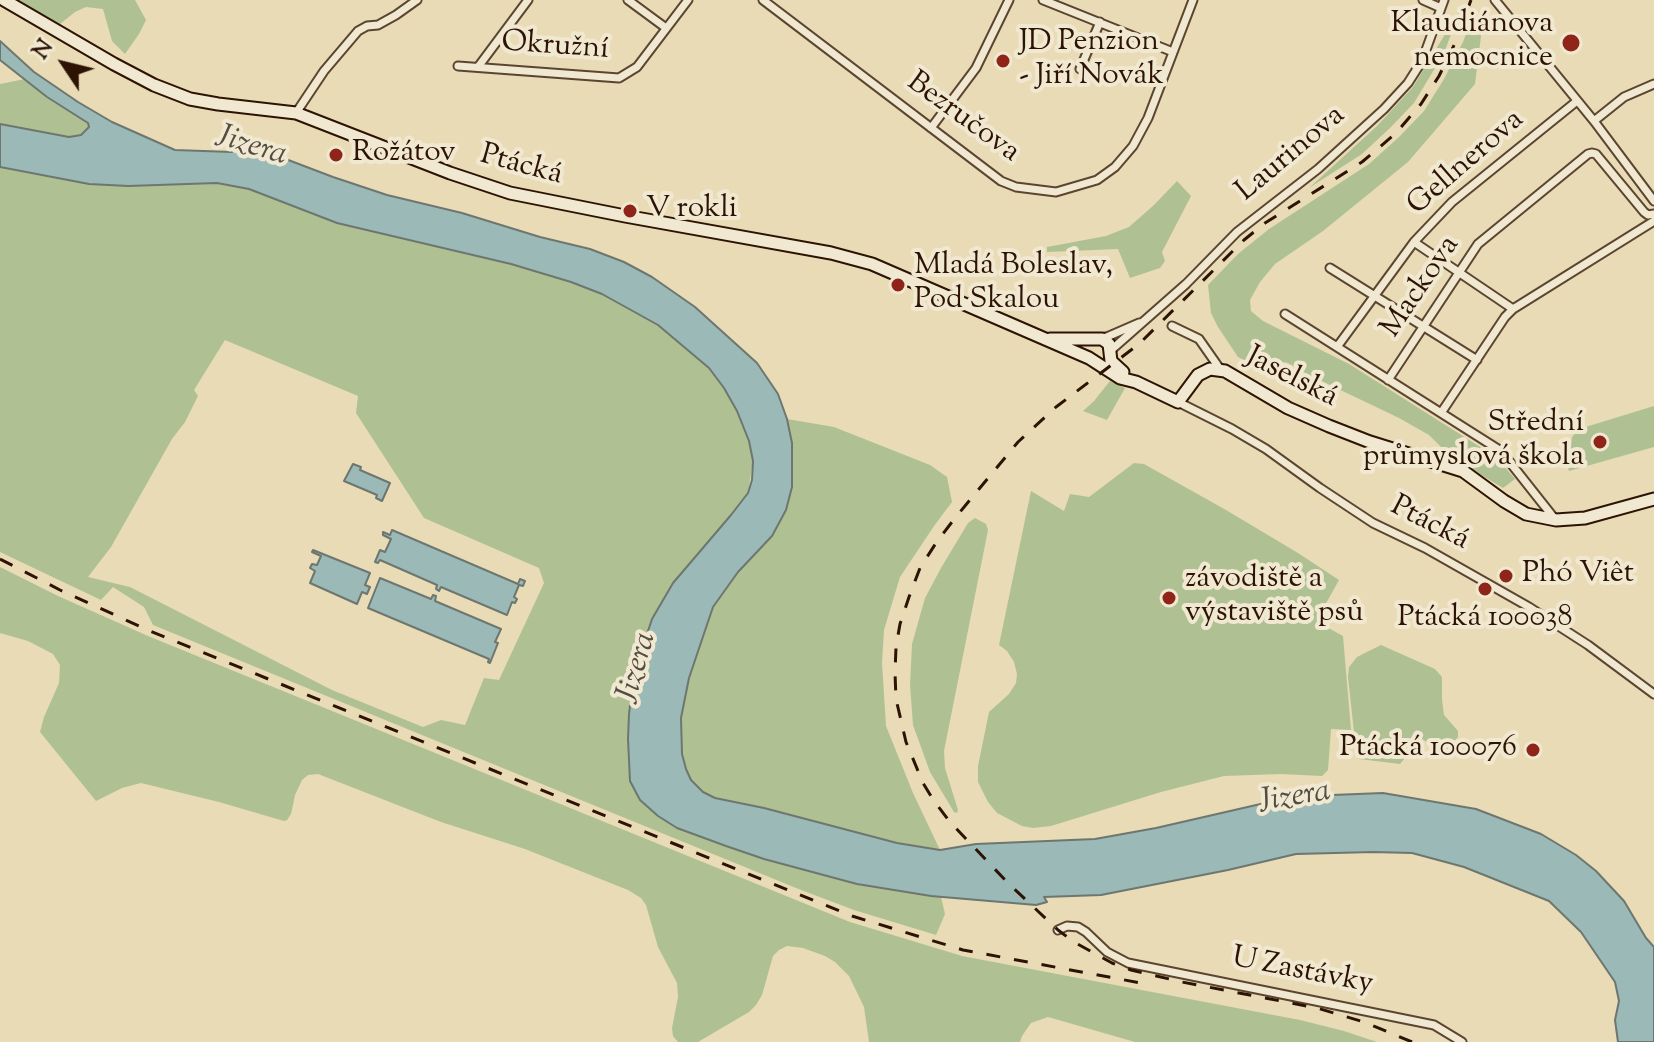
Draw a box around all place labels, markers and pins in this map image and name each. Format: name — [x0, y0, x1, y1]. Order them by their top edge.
place label: Klaudiánova nemocnice — [1390, 8, 1553, 78]
place label: JD Penzion - Jiří Novák — [1019, 26, 1164, 96]
marker: Klaudiánova nemocnice — [1560, 32, 1582, 54]
marker: JD Penzion - Jiří Novák — [994, 52, 1012, 70]
place label: Rožátov — [352, 137, 455, 173]
marker: Rožátov — [327, 146, 345, 164]
place label: V rokli — [646, 193, 737, 229]
marker: V rokli — [621, 202, 639, 220]
place label: Mladá Boleslav, Pod Skalou — [914, 250, 1113, 320]
marker: Mladá Boleslav, Pod Skalou — [889, 276, 907, 294]
place label: Střední průmyslová škola — [1363, 407, 1584, 478]
marker: Střední průmyslová škola — [1591, 433, 1609, 451]
place label: Phó Viêt — [1522, 558, 1634, 594]
place label: závodiště a výstaviště psů — [1185, 563, 1363, 634]
marker: Phó Viêt — [1497, 567, 1515, 585]
marker: Ptácká 100038 — [1476, 580, 1494, 598]
marker: závodiště a výstaviště psů — [1160, 589, 1178, 607]
place label: Ptácká 100038 — [1398, 602, 1572, 638]
place label: Ptácká 100076 — [1339, 732, 1517, 768]
marker: Ptácká 100076 — [1524, 741, 1542, 759]

